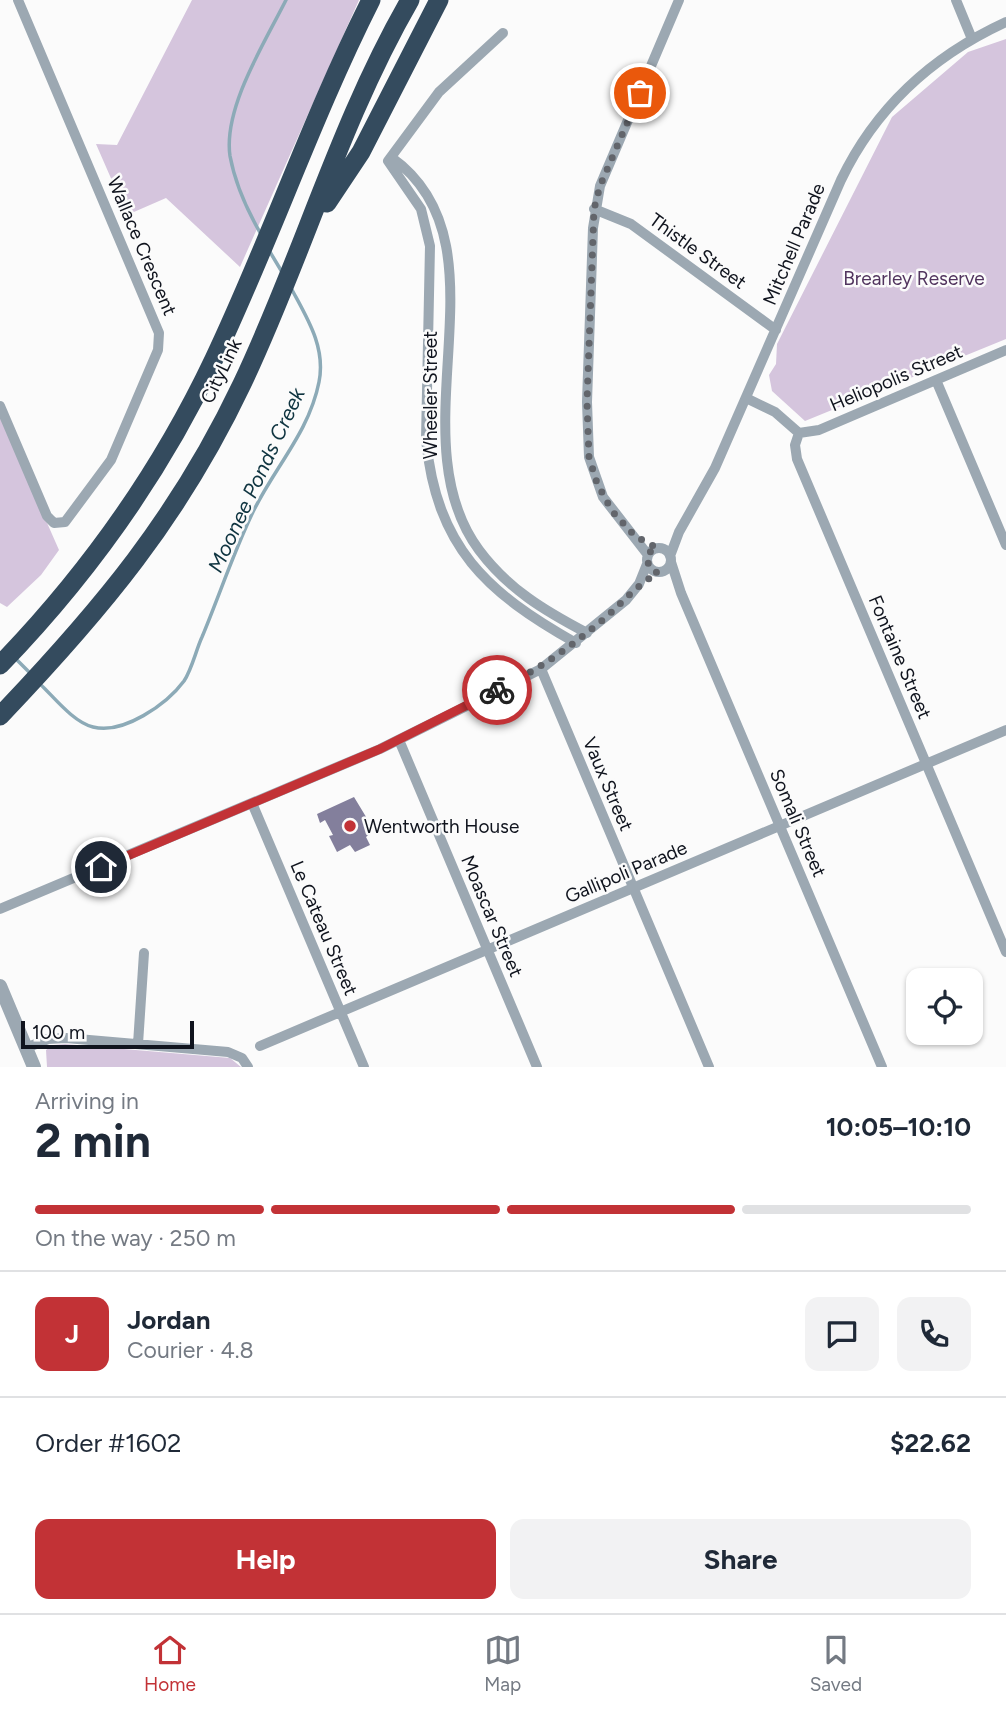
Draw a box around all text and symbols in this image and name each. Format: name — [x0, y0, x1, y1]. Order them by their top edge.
pin — [610, 63, 670, 123]
icon: bag — [621, 74, 659, 112]
street label: Wallace Crescent — [102, 173, 182, 319]
street label: Mitchell Parade — [758, 180, 830, 308]
street label: Thistle Street — [645, 208, 751, 294]
park label: Brearley Reserve — [843, 267, 985, 290]
street label: Wheeler Street — [419, 331, 442, 459]
street label: CityLink — [195, 334, 247, 407]
street label: Heliopolis Street — [826, 340, 966, 416]
water label: Moonee Ponds Creek — [202, 383, 310, 576]
street label: Fontaine Street — [864, 592, 936, 722]
courier — [462, 655, 532, 725]
icon: bike — [478, 671, 516, 709]
street label: Vaux Street — [578, 734, 638, 834]
street label: Somali Street — [765, 766, 831, 880]
place label: Wentworth House — [364, 815, 519, 838]
marker: Wentworth House — [342, 818, 358, 834]
street label: Gallipoli Parade — [561, 836, 691, 908]
pin — [71, 837, 131, 897]
icon: home — [82, 848, 120, 886]
street label: Moascar Street — [456, 852, 528, 980]
street label: Le Cateau Street — [285, 857, 363, 999]
map controls — [906, 968, 983, 1045]
button: locate — [906, 968, 983, 1045]
scale bar — [21, 1018, 194, 1050]
text: 100 m — [32, 1021, 85, 1044]
text: Arriving in — [35, 1087, 139, 1115]
text: 10:05–10:10 — [826, 1111, 971, 1143]
text: 2 min — [35, 1113, 151, 1169]
text: On the way · 250 m — [35, 1224, 236, 1252]
button: chat — [805, 1297, 879, 1371]
button: phone — [897, 1297, 971, 1371]
text: Jordan — [127, 1304, 210, 1336]
text: J — [65, 1318, 79, 1350]
text: Courier · 4.8 — [127, 1336, 254, 1364]
text: Order #1602 — [35, 1427, 182, 1459]
text: $22.62 — [890, 1427, 971, 1459]
button: Help — [35, 1519, 496, 1599]
button: Share — [510, 1519, 971, 1599]
tab: Home — [144, 1631, 196, 1696]
tab: Map — [484, 1631, 522, 1696]
tab: Saved — [810, 1631, 862, 1696]

